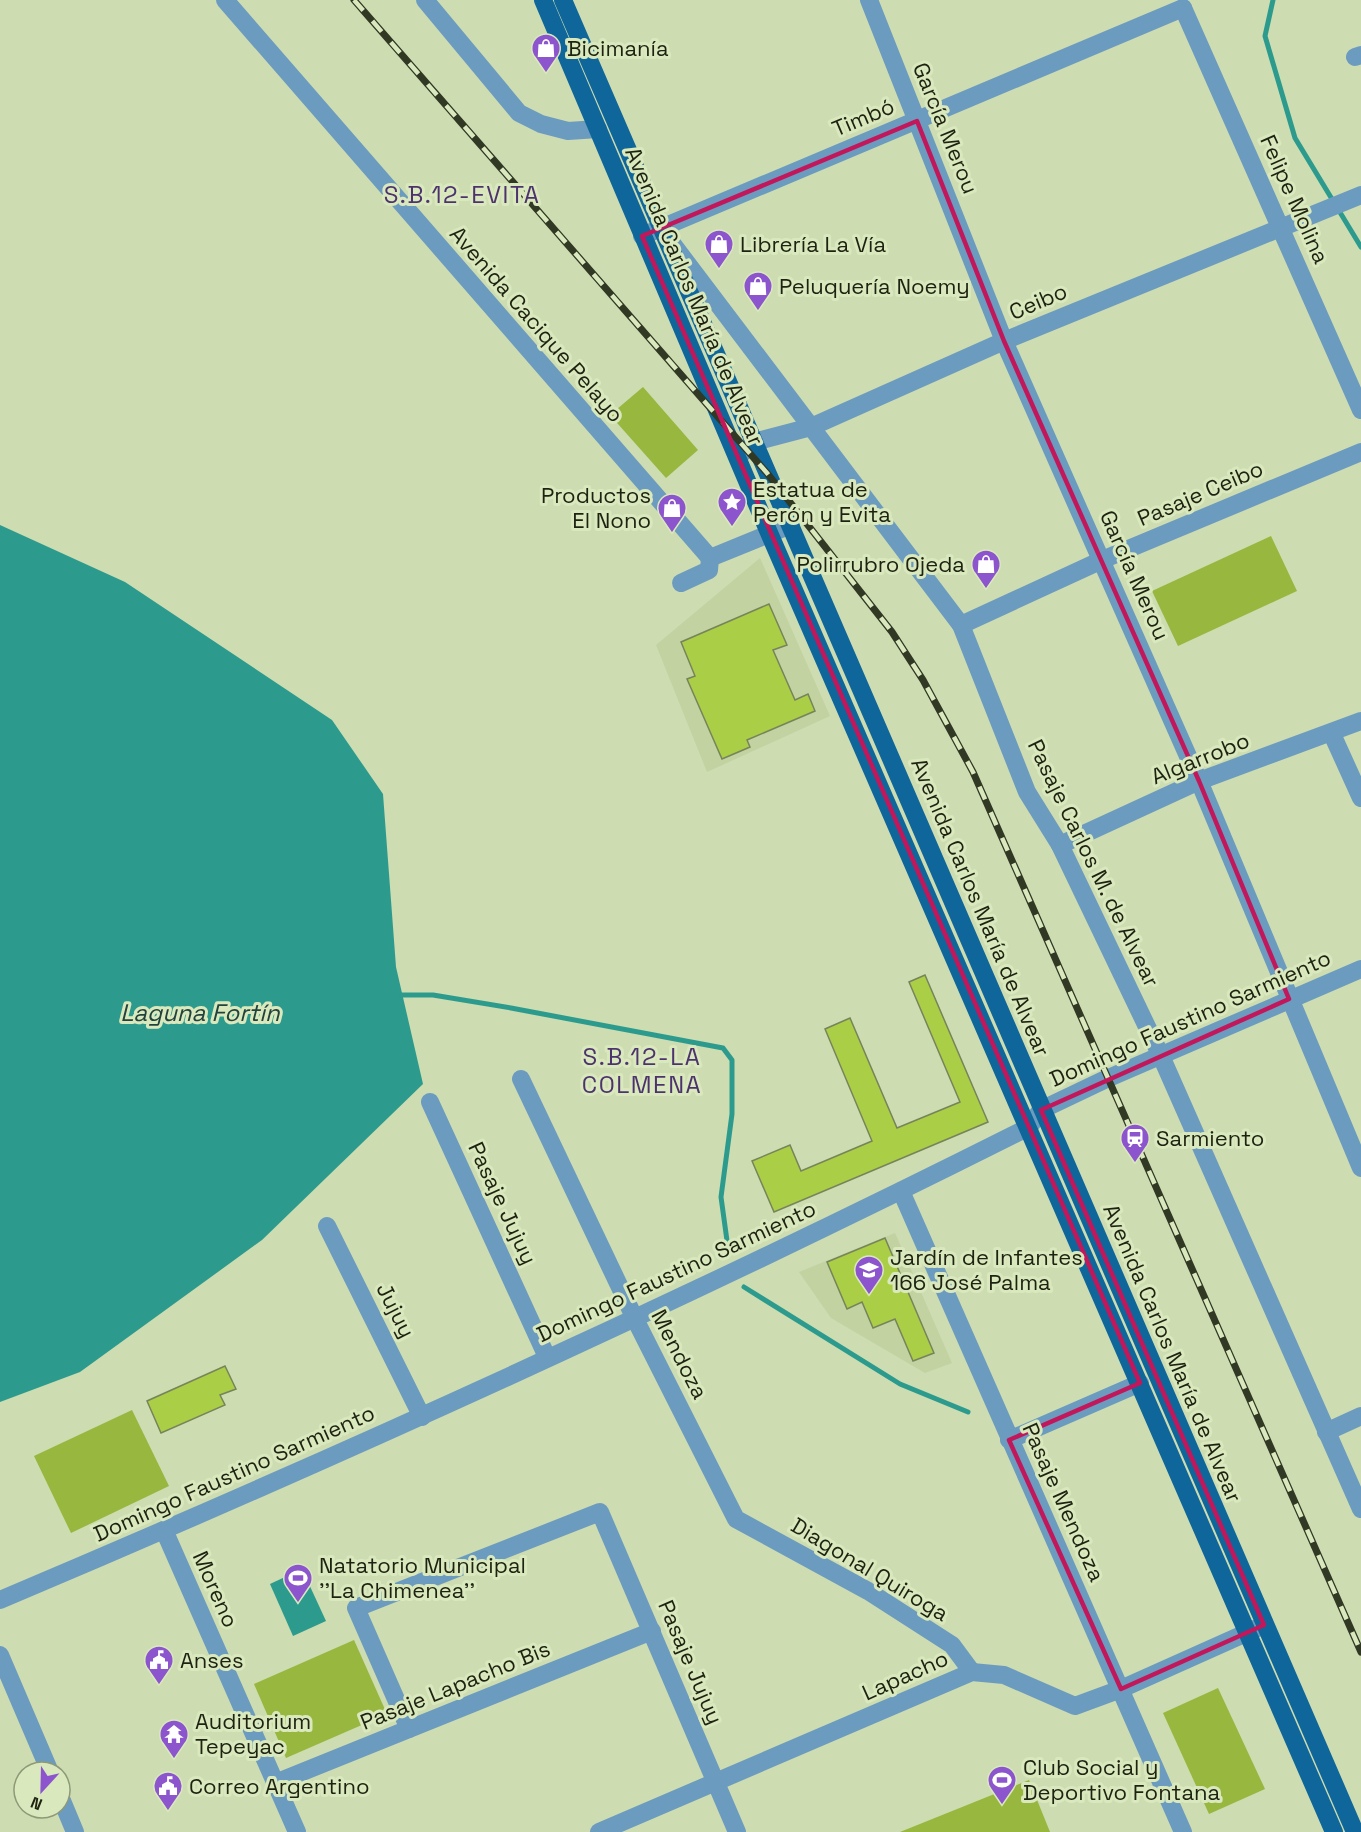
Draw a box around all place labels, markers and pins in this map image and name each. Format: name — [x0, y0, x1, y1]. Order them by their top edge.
shop icon: Bicimanía — [530, 32, 562, 74]
place label: Bicimanía — [567, 34, 669, 62]
shop icon: Librería La Vía — [703, 228, 735, 270]
place label: Librería La Vía — [740, 230, 887, 258]
shop icon: Peluquería Noemy — [742, 270, 774, 312]
place label: Peluquería Noemy — [779, 272, 970, 300]
place label: Estatua de Perón y Evita — [753, 475, 891, 528]
place label: Productos El Nono — [541, 481, 651, 534]
place icon: Estatua de Perón y Evita — [716, 486, 748, 528]
shop icon: Productos El Nono — [656, 492, 688, 534]
shop icon: Polirrubro Ojeda — [970, 548, 1002, 590]
place label: Polirrubro Ojeda — [796, 550, 965, 578]
station icon: Sarmiento — [1119, 1122, 1151, 1164]
place label: Sarmiento — [1156, 1124, 1264, 1152]
place label: Jardín de Infantes 166 José Palma — [890, 1243, 1083, 1296]
school or university icon: Jardín de Infantes 166 José Palma — [853, 1254, 885, 1296]
place label: Natatorio Municipal ''La Chimenea'' — [319, 1551, 526, 1604]
sports icon: Natatorio Municipal ''La Chimenea'' — [282, 1562, 314, 1604]
public building icon: Anses — [143, 1644, 175, 1686]
place label: Anses — [180, 1646, 244, 1674]
place label: Auditorium Tepeyac — [195, 1707, 311, 1760]
temple icon: Auditorium Tepeyac — [158, 1718, 190, 1760]
place label: Club Social y Deportivo Fontana — [1023, 1753, 1221, 1806]
sports icon: Club Social y Deportivo Fontana — [986, 1764, 1018, 1806]
public building icon: Correo Argentino — [152, 1770, 184, 1812]
place label: Correo Argentino — [189, 1772, 370, 1800]

